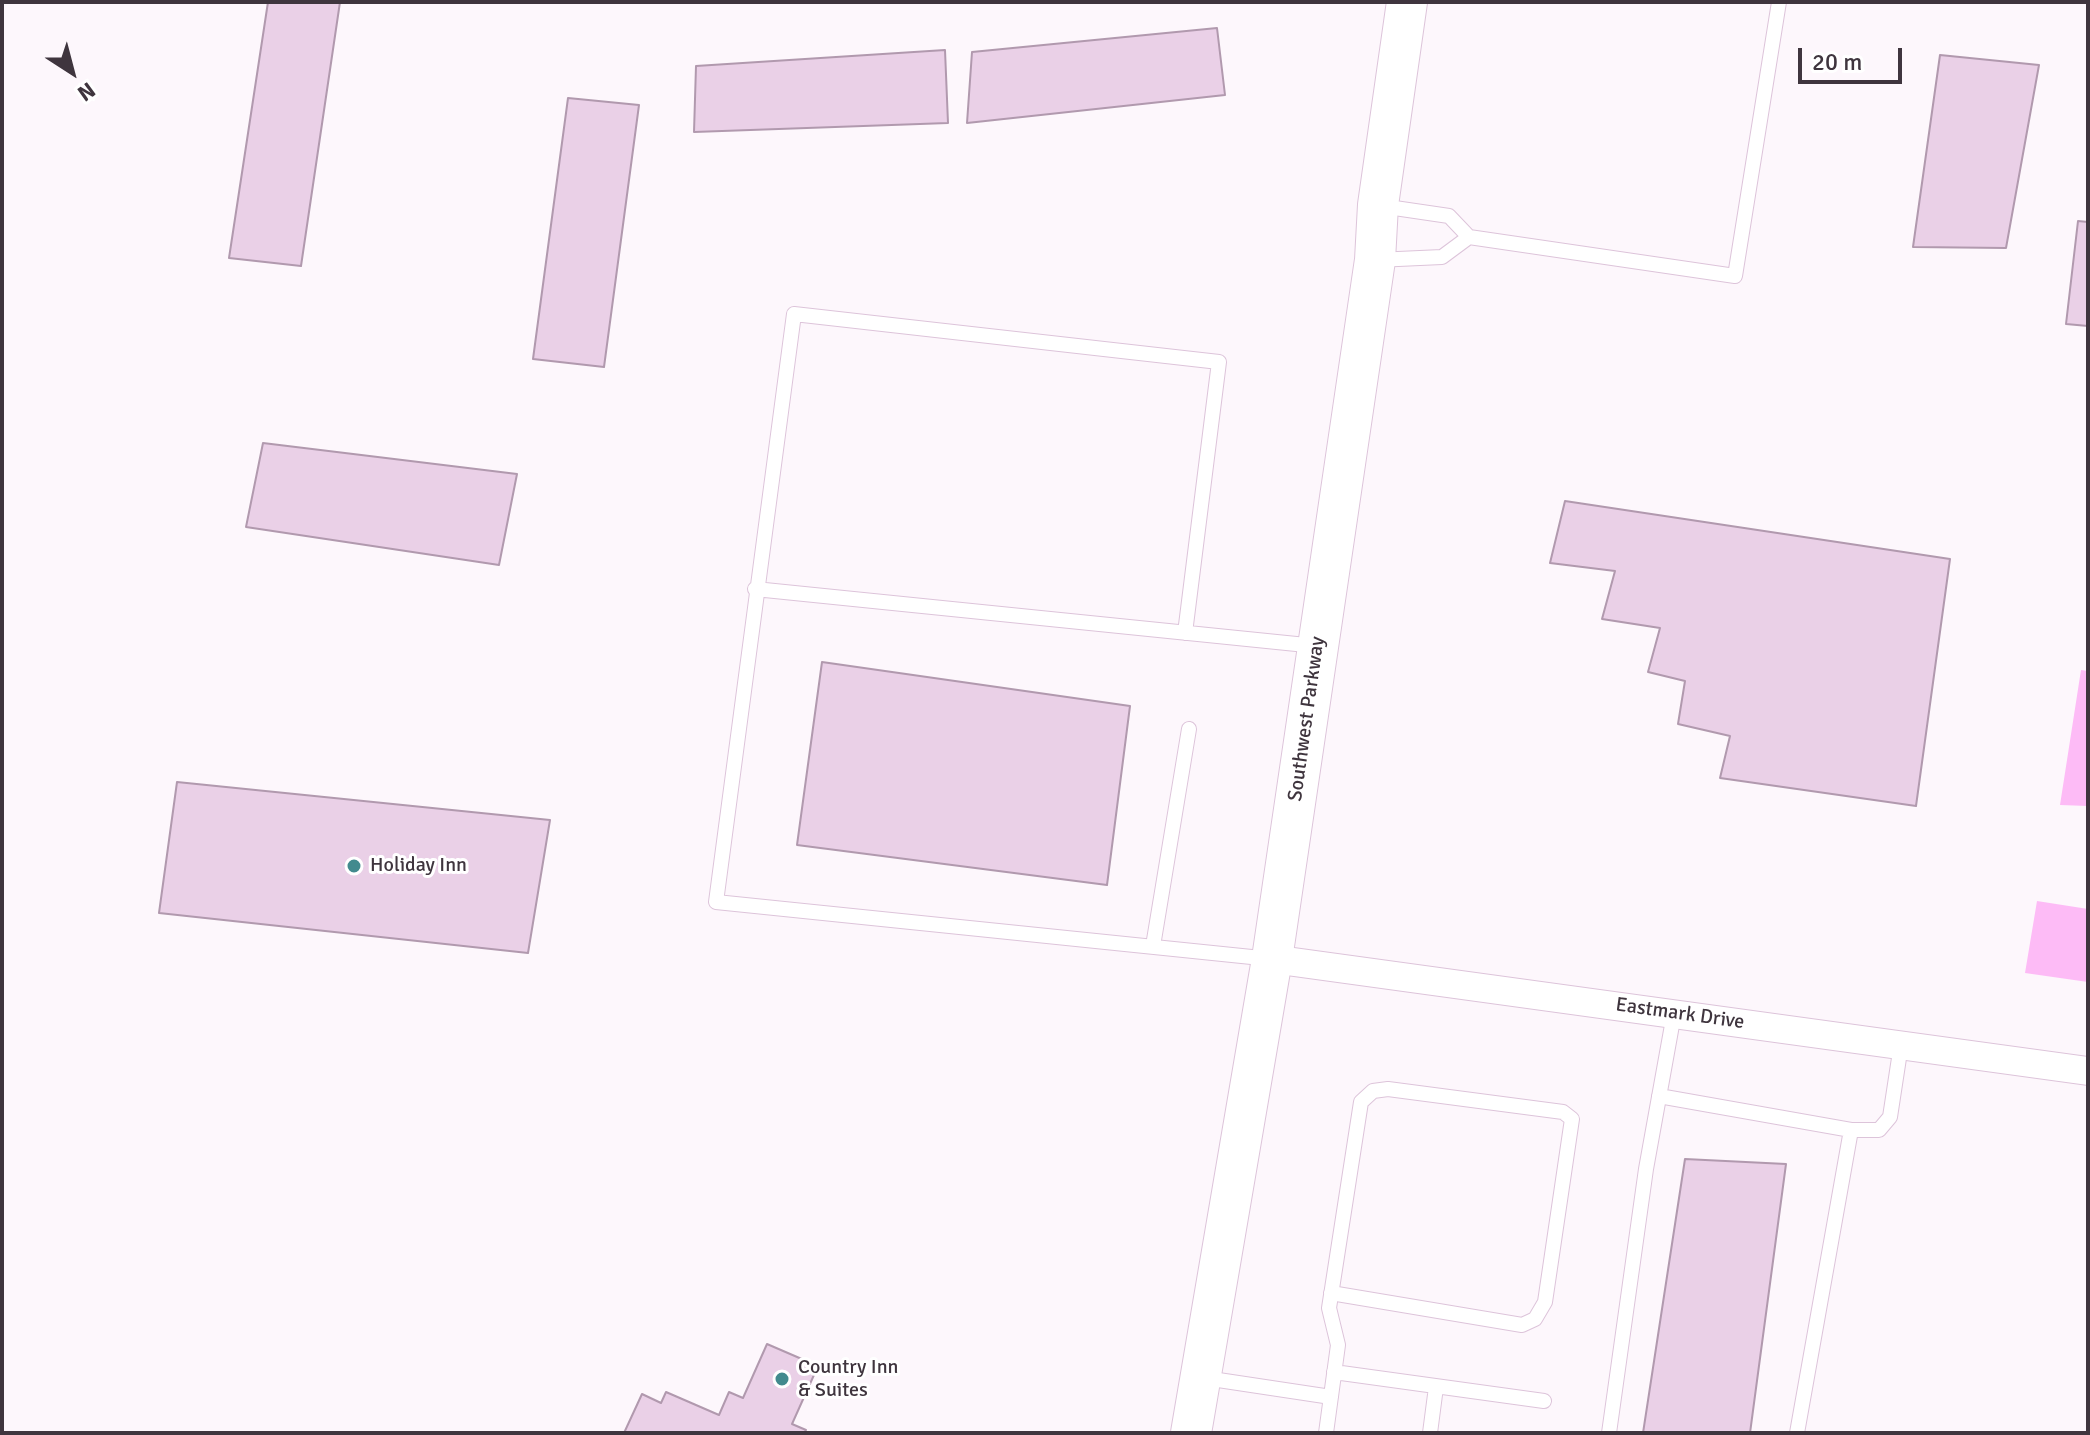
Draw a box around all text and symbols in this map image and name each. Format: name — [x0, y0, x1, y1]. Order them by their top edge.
north arrow — [32, 32, 112, 112]
scale bar — [1802, 32, 1906, 82]
text: 20 m — [1812, 47, 1862, 77]
text: N — [72, 76, 101, 107]
street label: Southwest Parkway — [1284, 635, 1330, 803]
place label: Holiday Inn — [370, 854, 467, 878]
marker: Holiday Inn — [345, 857, 363, 875]
street label: Eastmark Drive — [1614, 993, 1746, 1035]
place label: Country Inn & Suites — [798, 1356, 898, 1403]
marker: Country Inn & Suites — [773, 1370, 791, 1388]

